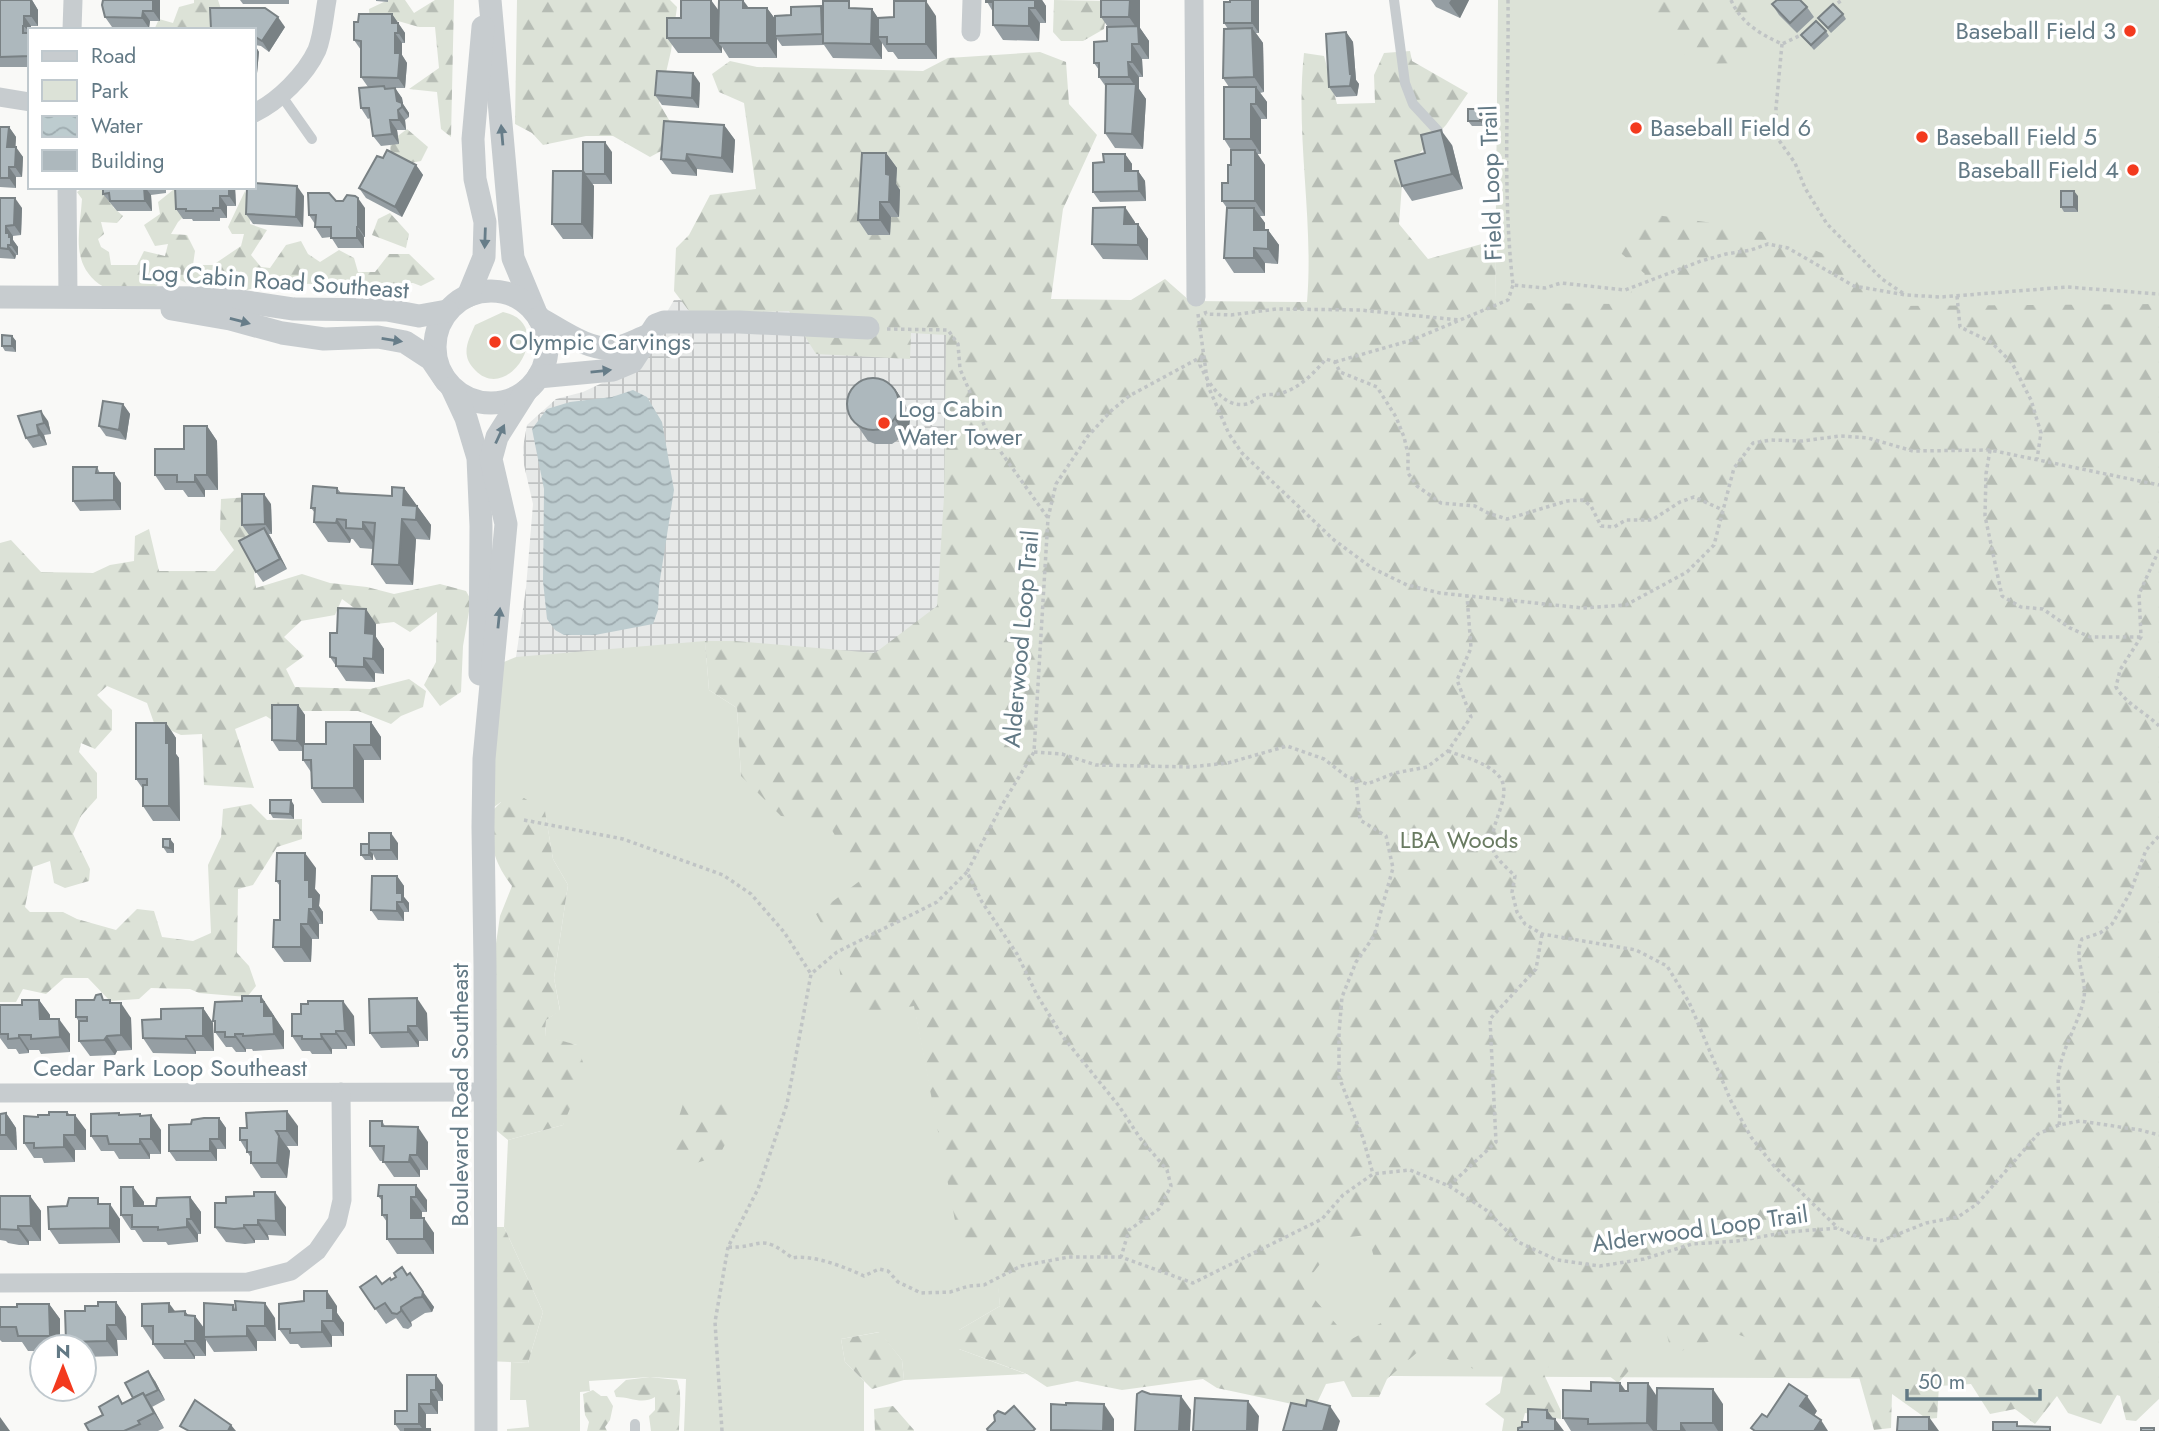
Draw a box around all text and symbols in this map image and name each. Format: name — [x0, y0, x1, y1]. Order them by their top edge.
place label: Baseball Field 3 — [1955, 13, 2116, 48]
marker: Baseball Field 3 — [2122, 23, 2138, 39]
legend — [28, 28, 256, 189]
text: Road — [91, 41, 136, 71]
text: Park — [91, 76, 129, 106]
street label: Field Loop Trail — [1470, 105, 1511, 261]
place label: Baseball Field 6 — [1650, 110, 1811, 145]
text: Water — [91, 111, 144, 141]
place label: Baseball Field 5 — [1936, 119, 2097, 154]
marker: Baseball Field 6 — [1628, 120, 1644, 136]
one-way arrow — [496, 124, 507, 146]
marker: Baseball Field 5 — [1914, 129, 1930, 145]
text: Building — [91, 146, 164, 176]
place label: Baseball Field 4 — [1958, 152, 2119, 187]
marker: Baseball Field 4 — [2125, 162, 2141, 178]
one-way arrow — [479, 227, 490, 249]
street label: Log Cabin Road Southeast — [140, 254, 410, 307]
one-way arrow — [229, 317, 250, 327]
place label: Olympic Carvings — [509, 324, 691, 359]
marker: Olympic Carvings — [487, 334, 503, 350]
one-way arrow — [382, 335, 404, 346]
one-way arrow — [590, 365, 612, 376]
place label: Log Cabin Water Tower — [898, 391, 1023, 454]
marker: Log Cabin Water Tower — [876, 415, 892, 431]
one-way arrow — [494, 424, 506, 444]
street label: Alderwood Loop Trail — [994, 529, 1047, 749]
one-way arrow — [493, 607, 504, 629]
park label: LBA Woods — [1400, 822, 1518, 857]
street label: Boulevard Road Southeast — [442, 963, 477, 1227]
street label: Cedar Park Loop Southeast — [33, 1050, 307, 1085]
street label: Alderwood Loop Trail — [1590, 1196, 1810, 1261]
north arrow — [28, 1333, 98, 1403]
text: N — [55, 1338, 71, 1365]
scale bar — [1907, 1358, 2040, 1402]
text: 50 m — [1918, 1367, 1965, 1397]

